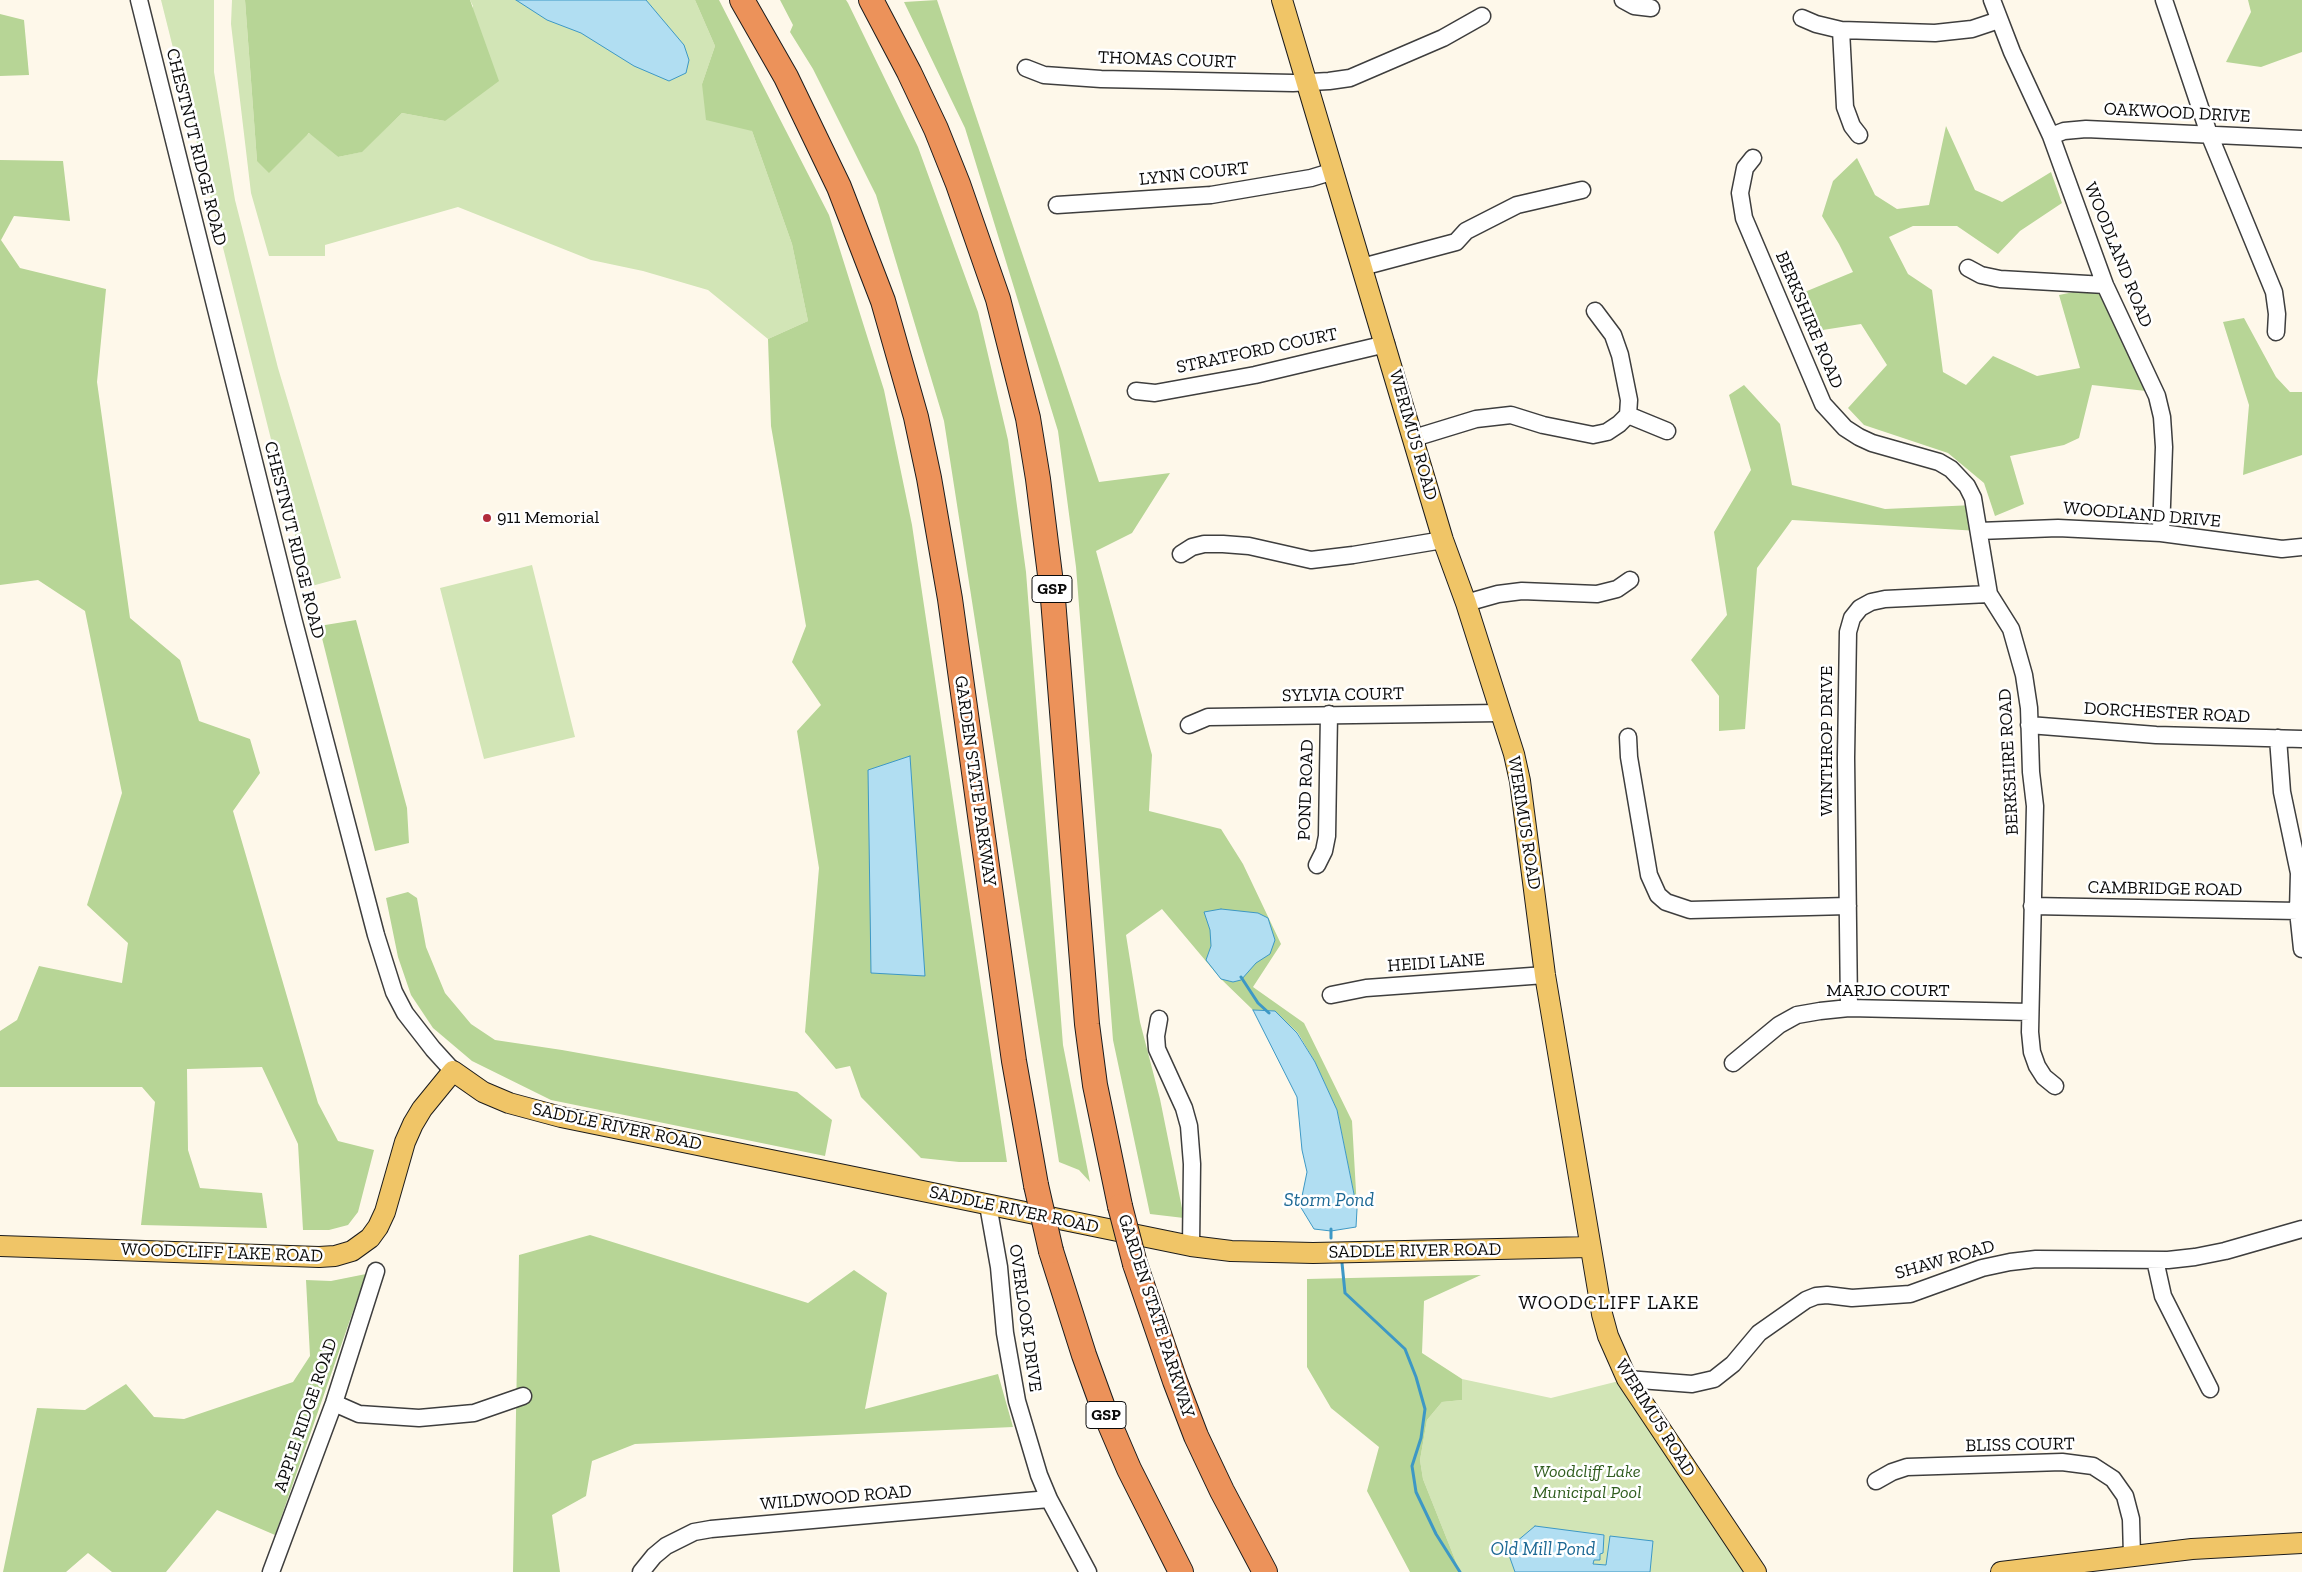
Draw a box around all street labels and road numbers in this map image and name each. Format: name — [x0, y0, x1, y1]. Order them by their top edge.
street label: CHESTNUT RIDGE ROAD — [161, 46, 231, 248]
street label: THOMAS COURT — [1098, 47, 1236, 73]
street label: OAKWOOD DRIVE — [2103, 98, 2251, 128]
street label: LYNN COURT — [1138, 157, 1250, 191]
street label: WOODLAND ROAD — [2079, 179, 2157, 331]
street label: BERKSHIRE ROAD — [1770, 248, 1848, 392]
street label: STRATFORD COURT — [1174, 323, 1340, 379]
street label: WERIMUS ROAD — [1384, 367, 1442, 503]
street label: CHESTNUT RIDGE ROAD — [259, 439, 329, 641]
street label: WOODLAND DRIVE — [2062, 497, 2222, 533]
road number: GSP — [1032, 576, 1072, 602]
street label: WINTHROP DRIVE — [1816, 666, 1838, 816]
street label: GARDEN STATE PARKWAY — [950, 674, 1000, 888]
street label: SYLVIA COURT — [1282, 683, 1404, 707]
street label: BERKSHIRE ROAD — [1994, 688, 2024, 836]
street label: DORCHESTER ROAD — [2083, 698, 2251, 728]
street label: POND ROAD — [1293, 739, 1319, 841]
street label: WERIMUS ROAD — [1503, 755, 1545, 891]
street label: CAMBRIDGE ROAD — [2087, 877, 2243, 901]
street label: HEIDI LANE — [1387, 949, 1485, 977]
street label: MARJO COURT — [1826, 980, 1950, 1002]
street label: SADDLE RIVER ROAD — [530, 1098, 704, 1156]
street label: SADDLE RIVER ROAD — [927, 1181, 1101, 1239]
street label: GARDEN STATE PARKWAY — [1113, 1212, 1199, 1420]
street label: SHAW ROAD — [1893, 1235, 1997, 1285]
street label: WOODCLIFF LAKE ROAD — [121, 1239, 323, 1267]
street label: SADDLE RIVER ROAD — [1329, 1239, 1501, 1263]
street label: OVERLOOK DRIVE — [1004, 1243, 1046, 1393]
street label: APPLE RIDGE ROAD — [270, 1335, 342, 1495]
street label: WERIMUS ROAD — [1610, 1355, 1700, 1481]
road number: GSP — [1086, 1402, 1126, 1428]
street label: BLISS COURT — [1965, 1433, 2075, 1457]
street label: WILDWOOD ROAD — [759, 1481, 913, 1515]

